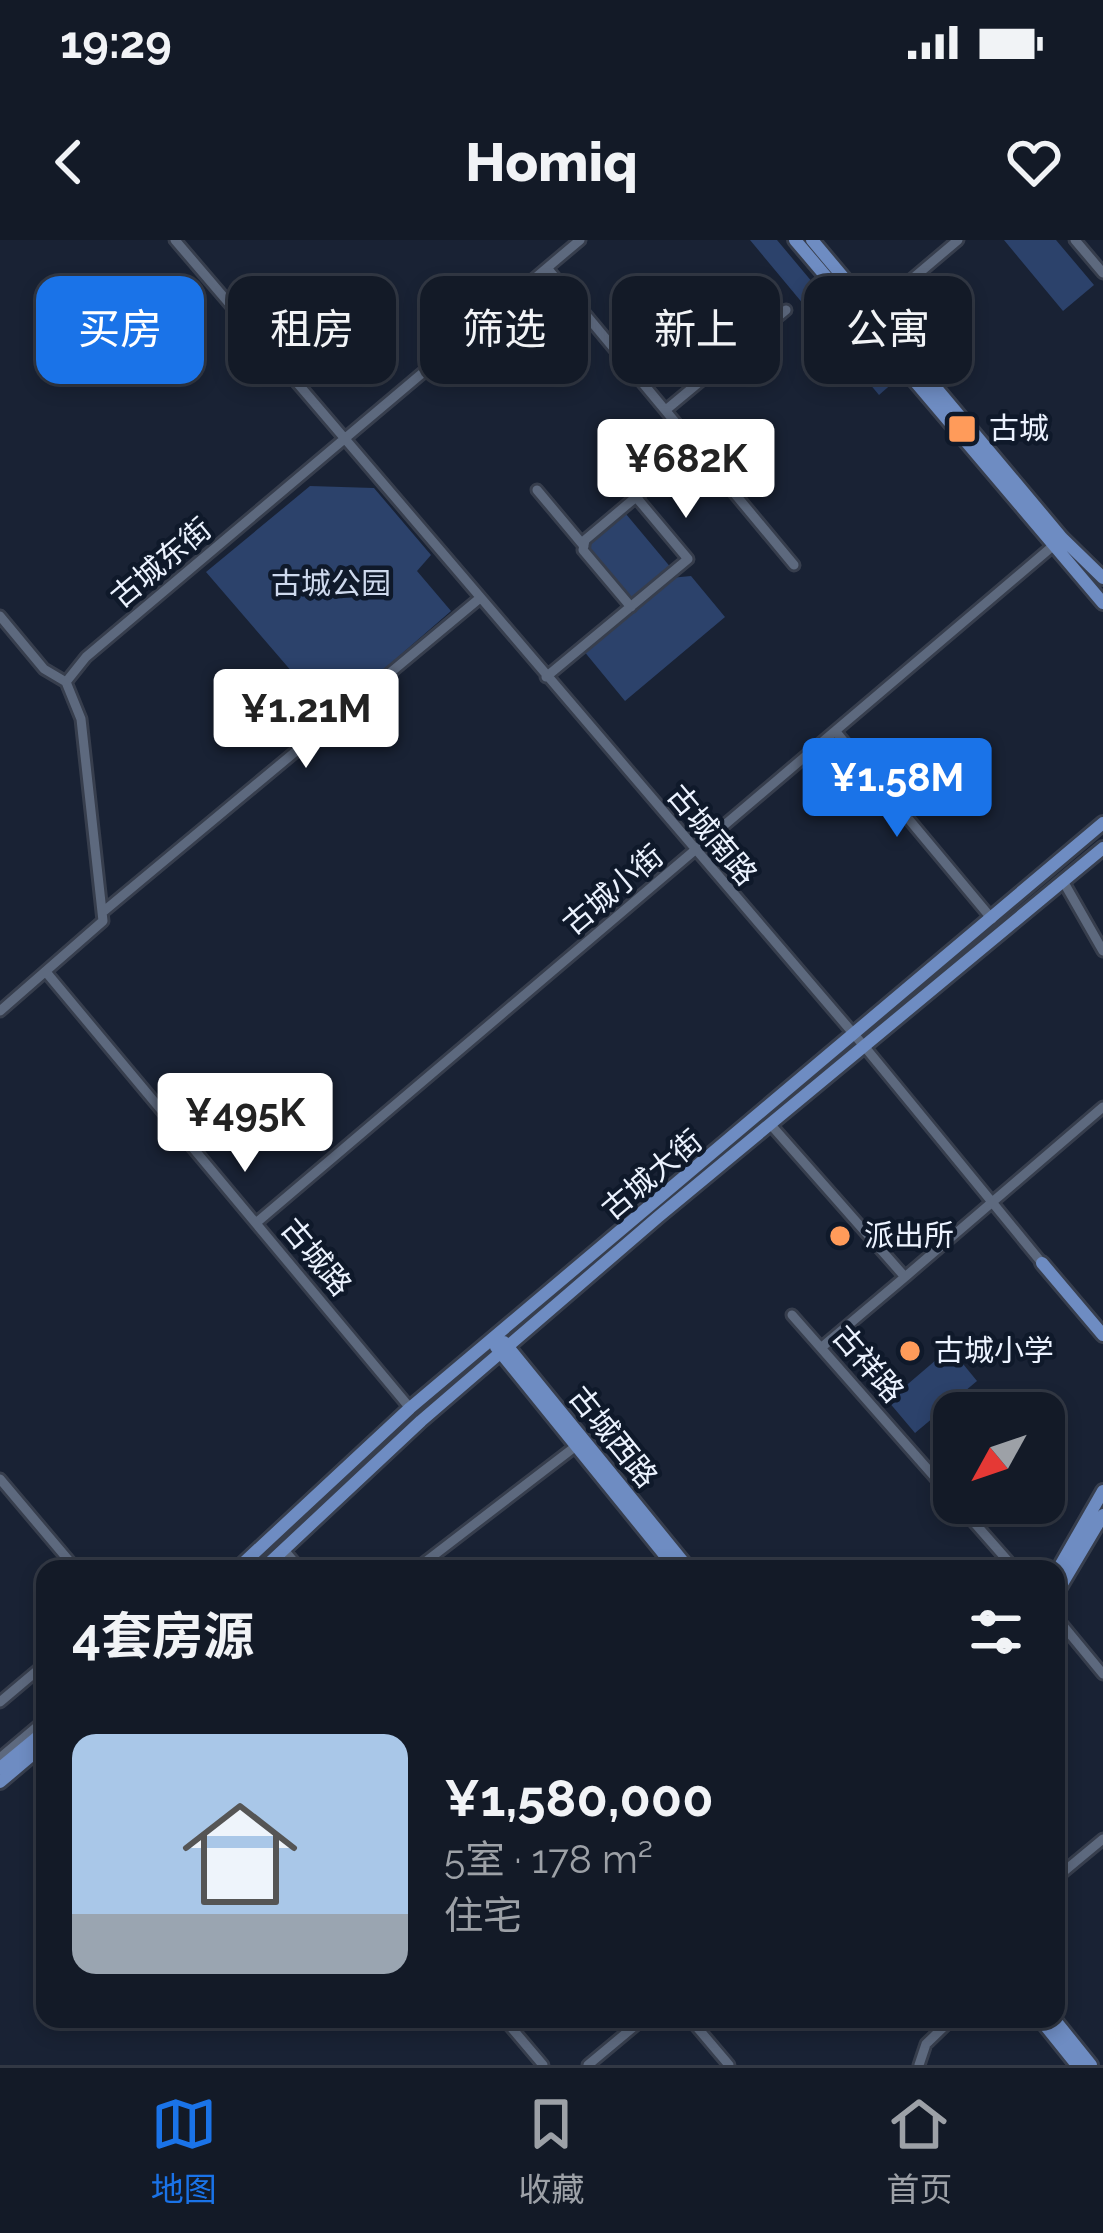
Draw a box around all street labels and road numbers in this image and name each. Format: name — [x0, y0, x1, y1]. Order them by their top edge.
street label: 古城东街 — [103, 511, 218, 615]
street label: 古城南路 — [660, 777, 764, 892]
street label: 古城小街 — [555, 838, 670, 942]
street label: 古城大街 — [594, 1123, 709, 1227]
street label: 古城路 — [274, 1211, 359, 1302]
street label: 古祥路 — [826, 1318, 911, 1409]
street label: 古城西路 — [562, 1379, 665, 1494]

